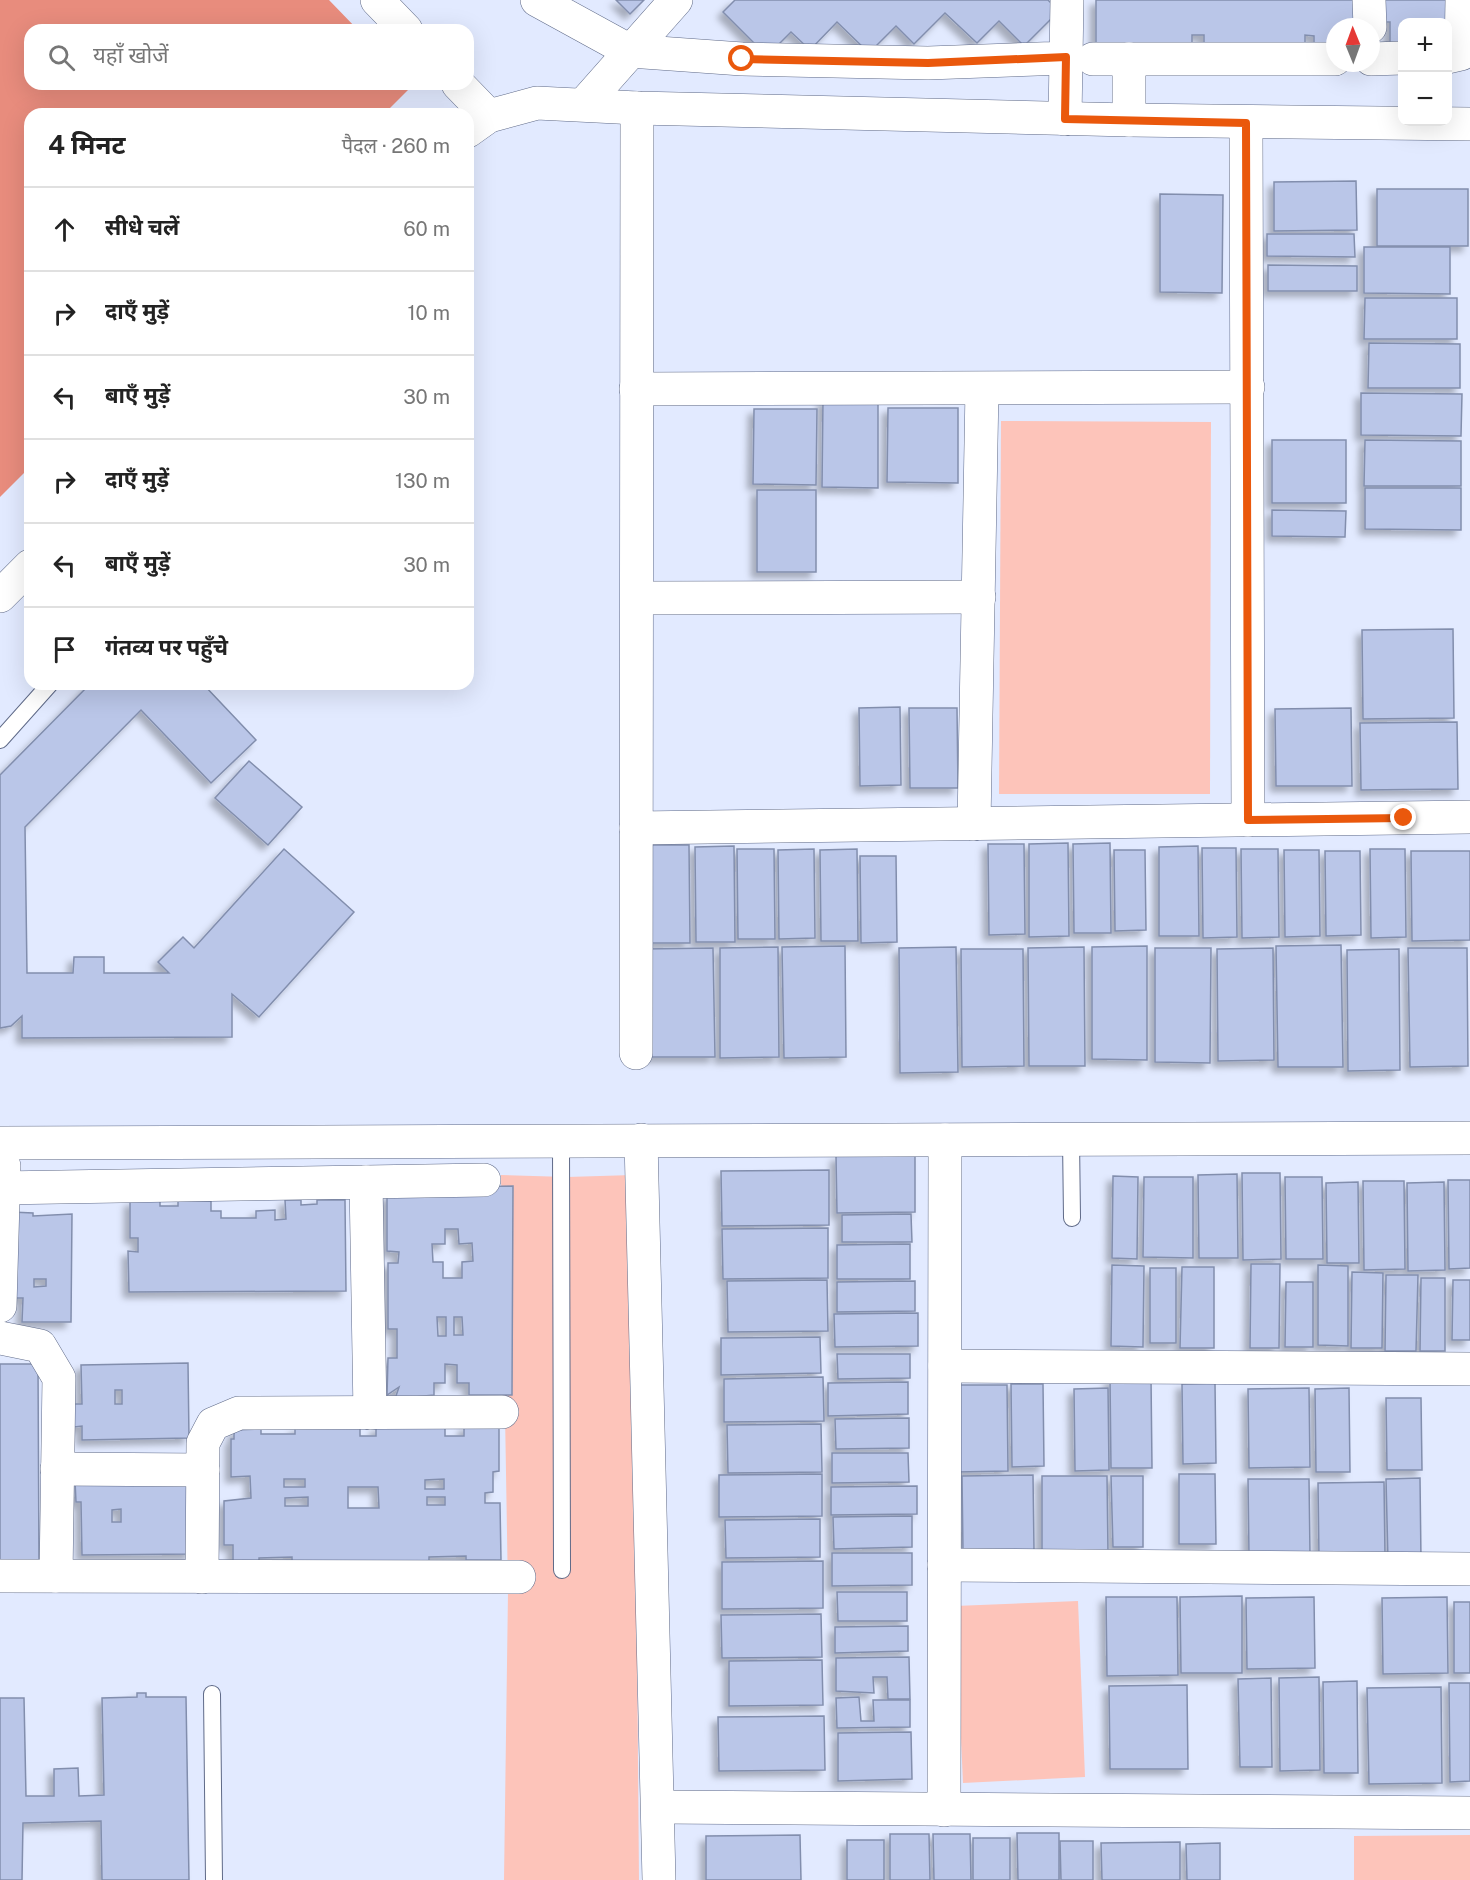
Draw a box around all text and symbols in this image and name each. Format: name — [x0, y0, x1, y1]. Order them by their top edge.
north arrow — [1326, 18, 1380, 72]
map controls — [1398, 18, 1452, 126]
button: + — [1398, 18, 1452, 72]
search box — [24, 24, 474, 90]
icon: search — [45, 41, 78, 74]
text: यहाँ खोजें — [93, 42, 169, 68]
route start — [728, 45, 754, 71]
button: − — [1398, 72, 1452, 126]
text: 4 मिनट — [48, 129, 126, 160]
text: पैदल · 260 m — [342, 134, 450, 158]
icon: ahead — [48, 213, 81, 246]
text: सीधे चलें — [105, 214, 179, 240]
text: 60 m — [403, 217, 450, 241]
icon: right — [48, 297, 81, 330]
text: दाएँ मुड़ें — [105, 298, 169, 324]
text: 10 m — [407, 301, 450, 325]
icon: left — [48, 381, 81, 414]
text: बाएँ मुड़ें — [105, 382, 170, 408]
text: 30 m — [403, 385, 450, 409]
icon: right — [48, 465, 81, 498]
text: दाएँ मुड़ें — [105, 466, 169, 492]
text: 130 m — [395, 469, 450, 493]
icon: left — [48, 549, 81, 582]
text: बाएँ मुड़ें — [105, 550, 170, 576]
text: 30 m — [403, 553, 450, 577]
icon: arrive — [48, 633, 81, 666]
text: गंतव्य पर पहुँचे — [105, 634, 228, 660]
route end — [1390, 804, 1416, 830]

